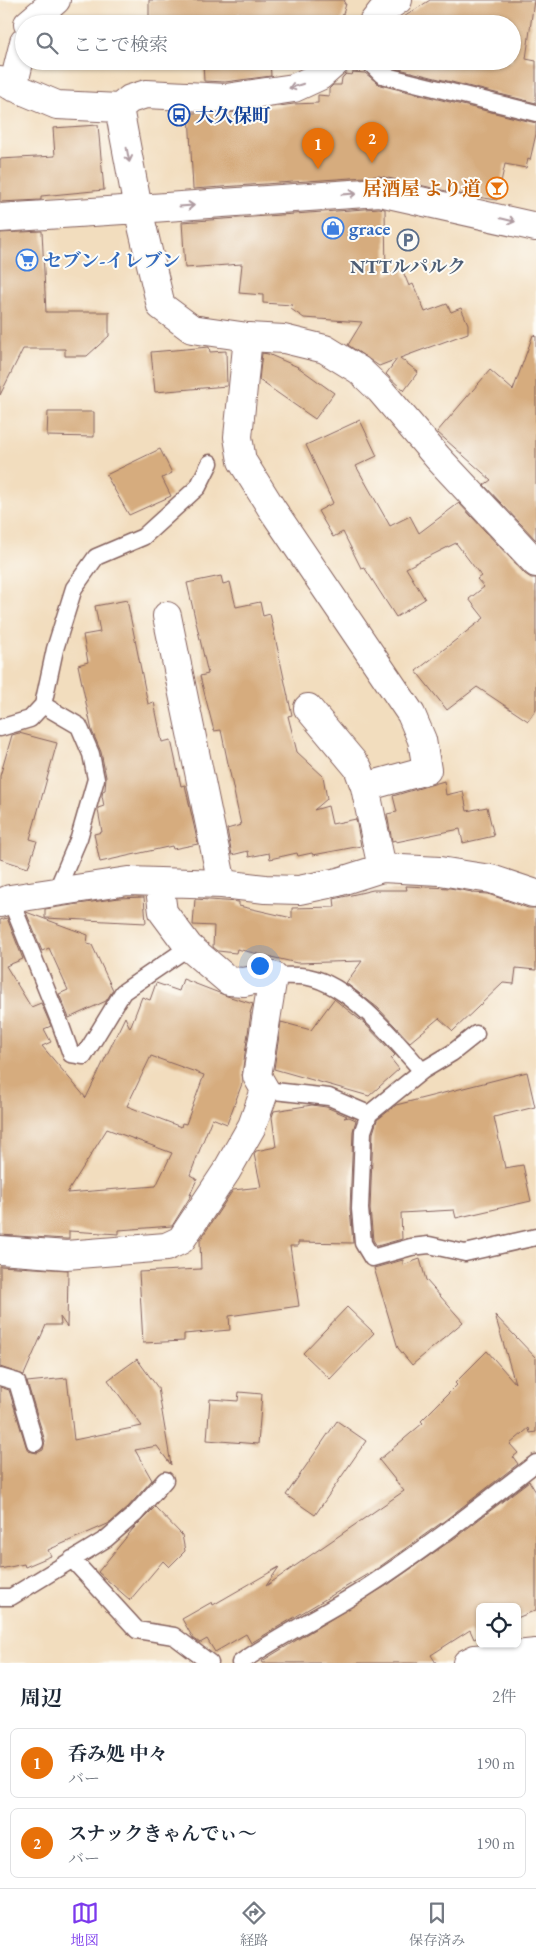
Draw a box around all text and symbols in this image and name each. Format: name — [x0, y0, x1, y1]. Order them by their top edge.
search box — [15, 15, 521, 70]
icon: search — [33, 29, 61, 57]
text: ここで検索 — [73, 32, 168, 57]
one-way arrow — [289, 82, 304, 91]
bus stop icon: 大久保町 — [167, 103, 191, 127]
place label: 大久保町 — [195, 103, 271, 128]
pin: 2 — [356, 122, 388, 163]
pin: 1 — [302, 128, 334, 169]
one-way arrow — [124, 147, 133, 163]
place label: 居酒屋 より道 — [362, 176, 481, 201]
bar icon: 居酒屋 より道 — [485, 176, 509, 200]
one-way arrow — [341, 189, 357, 199]
one-way arrow — [179, 201, 195, 210]
shop icon: grace — [321, 216, 345, 240]
place label: grace — [349, 216, 390, 241]
one-way arrow — [500, 216, 516, 226]
parking icon: NTTルパルク — [396, 228, 420, 252]
supermarket icon: セブン-イレブン — [15, 248, 39, 272]
place label: セブン-イレブン — [43, 248, 181, 273]
place label: NTTルパルク — [350, 254, 466, 279]
your location — [247, 953, 273, 979]
map controls — [476, 1603, 521, 1648]
button: locate — [476, 1603, 521, 1648]
text: 周辺 — [20, 1684, 62, 1711]
text: 2件 — [492, 1686, 516, 1707]
text: 呑み処 中々 — [68, 1741, 168, 1766]
text: 1 — [33, 1753, 41, 1774]
text: 190 m — [476, 1753, 515, 1774]
text: バー — [68, 1768, 100, 1789]
text: スナックきゃんでぃ〜 — [68, 1821, 257, 1846]
text: 2 — [33, 1833, 41, 1854]
text: 190 m — [476, 1833, 515, 1854]
text: バー — [68, 1848, 100, 1869]
tab: 地図 — [71, 1899, 99, 1949]
tab: 経路 — [240, 1899, 268, 1949]
tab: 保存済み — [409, 1899, 465, 1949]

